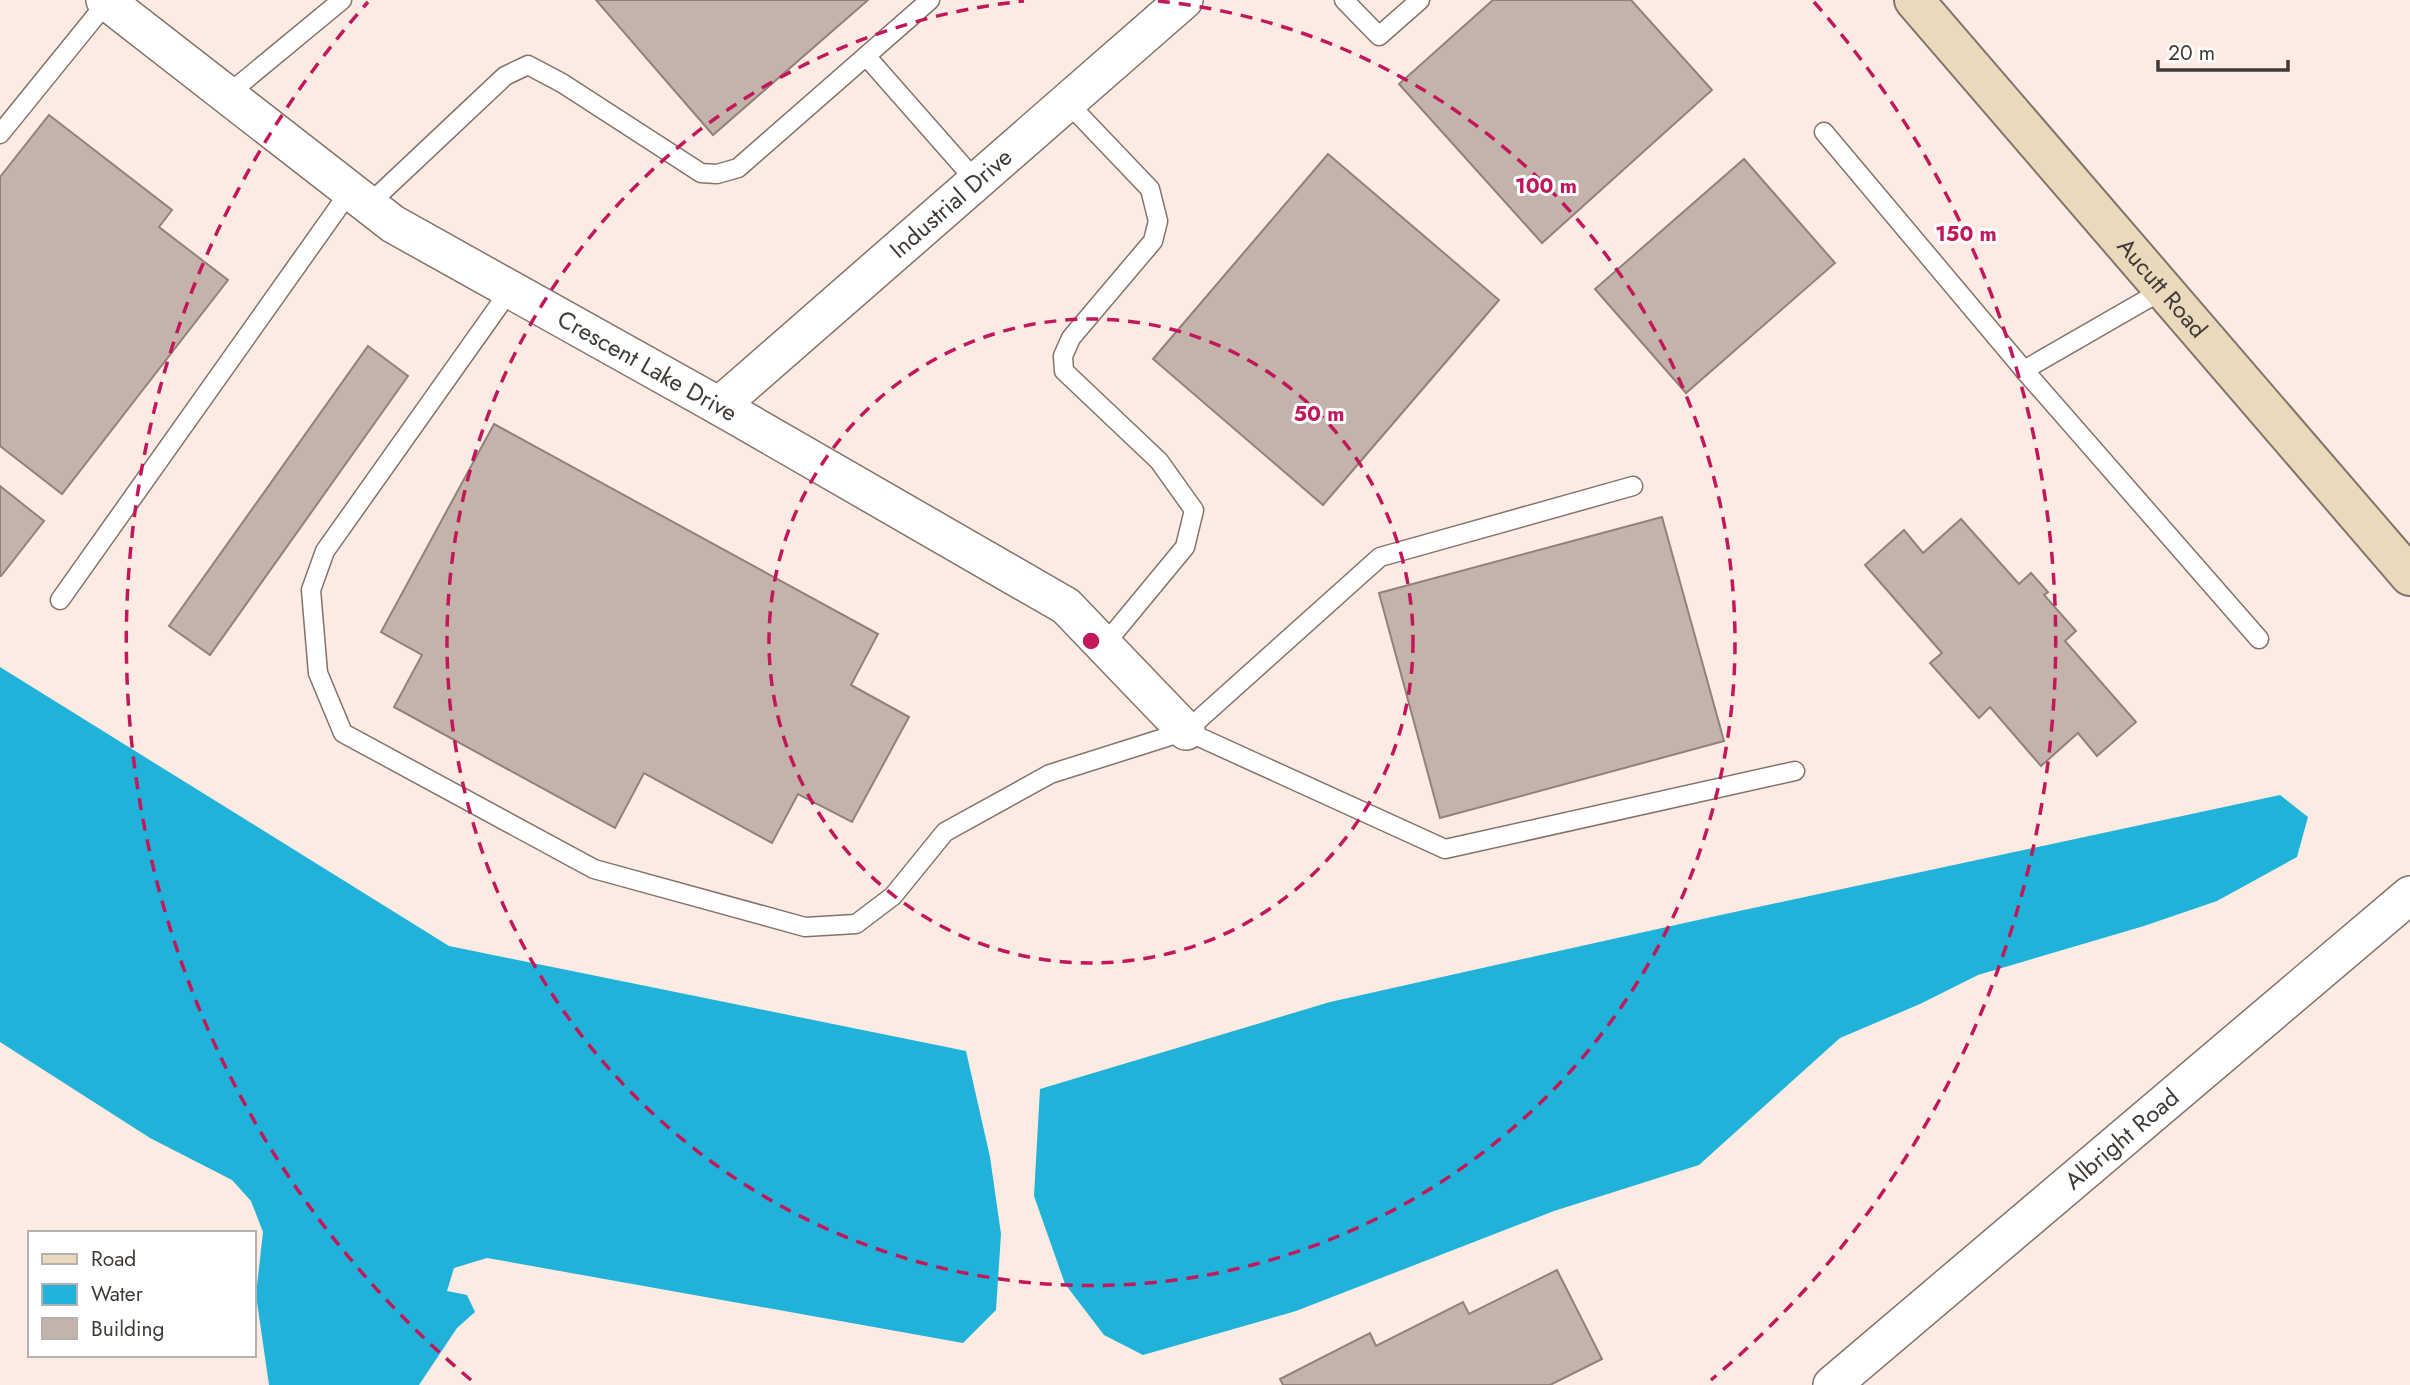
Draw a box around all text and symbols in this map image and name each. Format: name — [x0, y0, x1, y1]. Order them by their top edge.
scale bar — [2158, 28, 2288, 72]
text: 20 m — [2168, 38, 2215, 68]
street label: Industrial Drive — [882, 140, 1020, 266]
text: 100 m — [1515, 171, 1577, 201]
text: 150 m — [1935, 219, 1997, 249]
street label: Aucutt Road — [2109, 230, 2216, 345]
street label: Crescent Lake Drive — [551, 301, 744, 430]
text: 50 m — [1294, 399, 1344, 429]
centre of rings — [1079, 629, 1103, 653]
street label: Albright Road — [2057, 1080, 2186, 1198]
legend — [28, 1231, 256, 1357]
text: Road — [91, 1244, 136, 1274]
text: Water — [91, 1279, 144, 1309]
text: Building — [91, 1314, 164, 1344]

